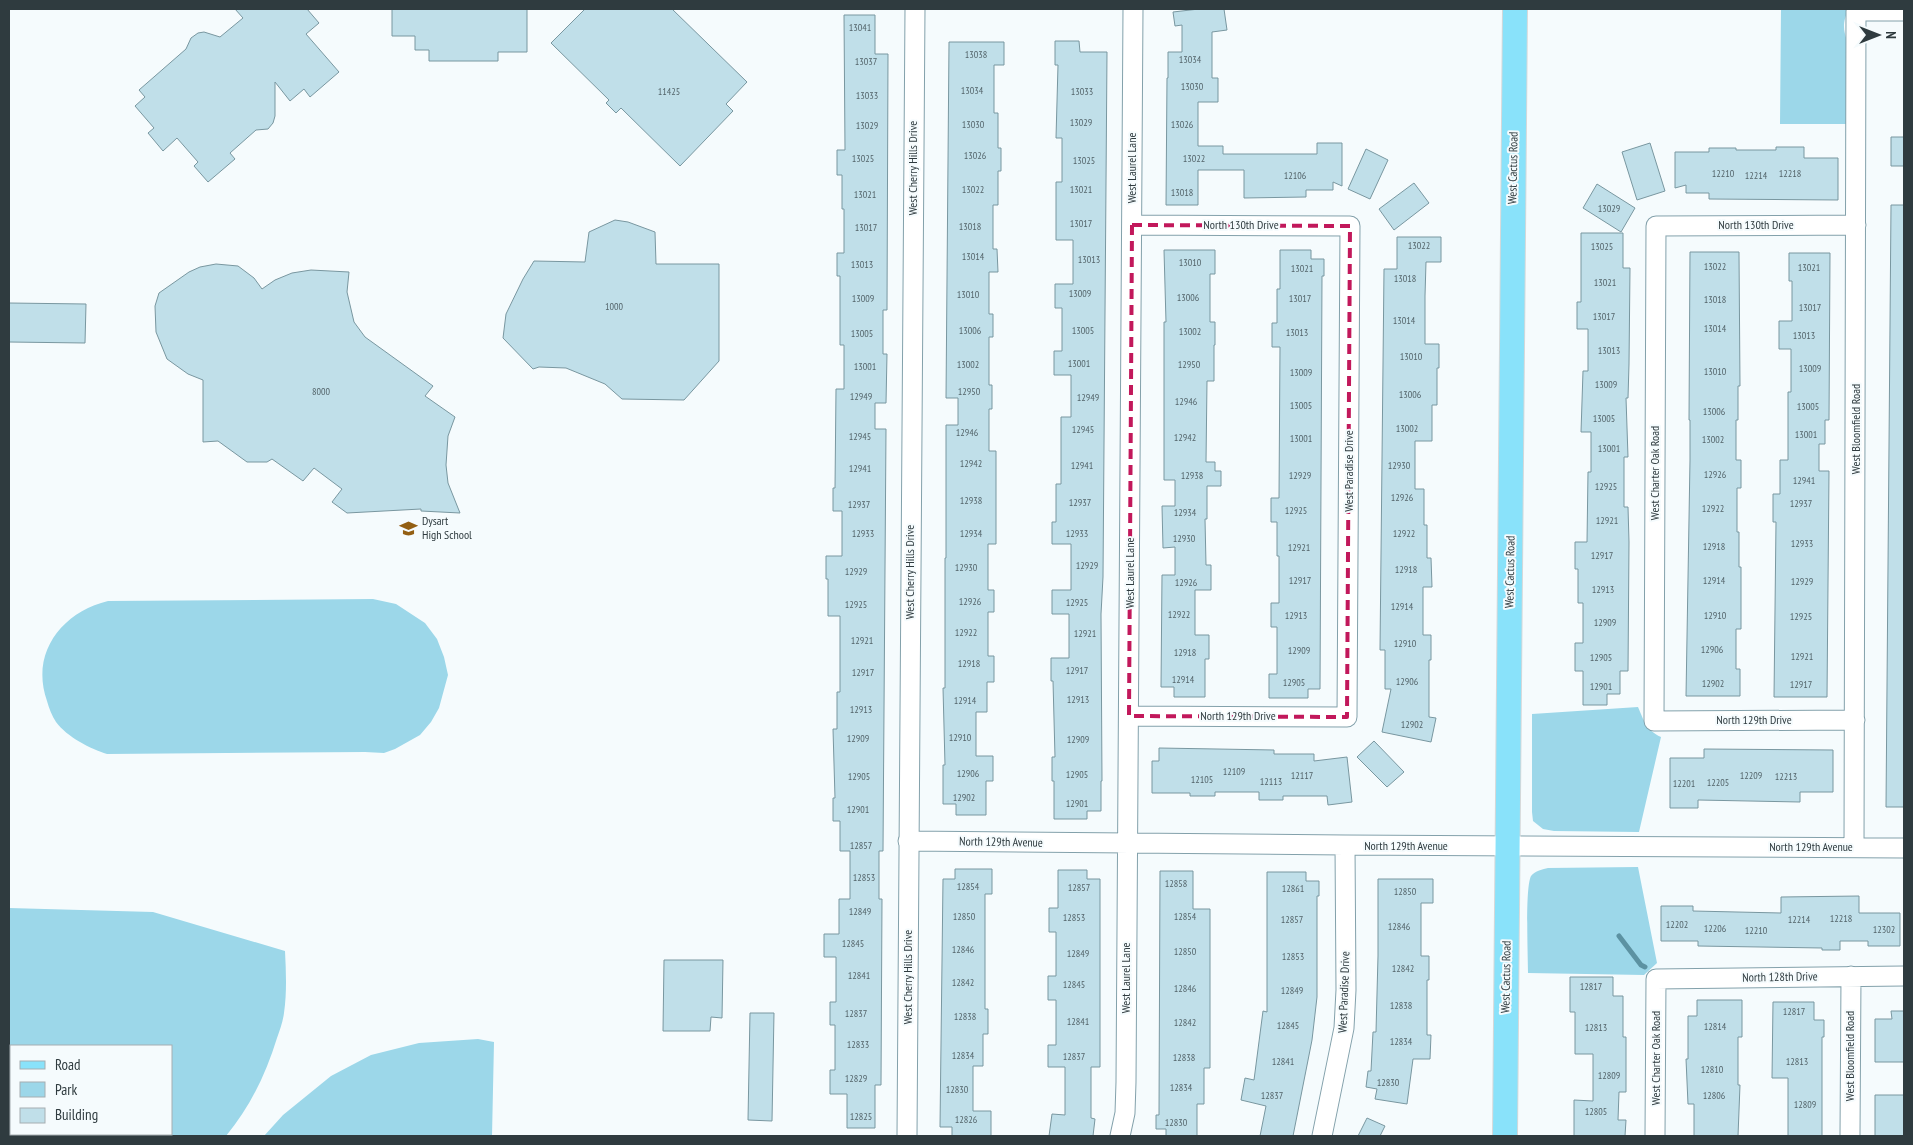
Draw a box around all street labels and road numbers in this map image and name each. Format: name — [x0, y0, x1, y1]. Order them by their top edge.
street label: West Cherry Hills Drive — [905, 121, 920, 215]
street label: West Cactus Road — [1504, 132, 1521, 204]
street label: West Laurel Lane — [1124, 133, 1139, 203]
street label: North 130th Drive — [1203, 217, 1279, 232]
street label: North 130th Drive — [1718, 217, 1794, 232]
street label: West Bloomfield Road — [1848, 384, 1863, 474]
street label: West Charter Oak Road — [1647, 426, 1662, 520]
street label: West Paradise Drive — [1341, 430, 1356, 512]
street label: West Cherry Hills Drive — [902, 525, 917, 619]
street label: West Cactus Road — [1501, 536, 1518, 608]
street label: West Laurel Lane — [1122, 538, 1137, 608]
street label: North 129th Drive — [1200, 708, 1276, 723]
street label: North 129th Drive — [1716, 712, 1792, 727]
street label: North 129th Avenue — [959, 833, 1043, 850]
street label: North 129th Avenue — [1364, 838, 1448, 853]
street label: North 129th Avenue — [1769, 839, 1853, 854]
street label: West Cherry Hills Drive — [900, 930, 915, 1024]
street label: West Cactus Road — [1497, 941, 1514, 1013]
street label: West Laurel Lane — [1118, 943, 1133, 1013]
street label: West Paradise Drive — [1335, 951, 1352, 1033]
street label: North 128th Drive — [1742, 968, 1818, 985]
street label: West Charter Oak Road — [1648, 1011, 1663, 1105]
street label: West Bloomfield Road — [1842, 1011, 1857, 1101]

